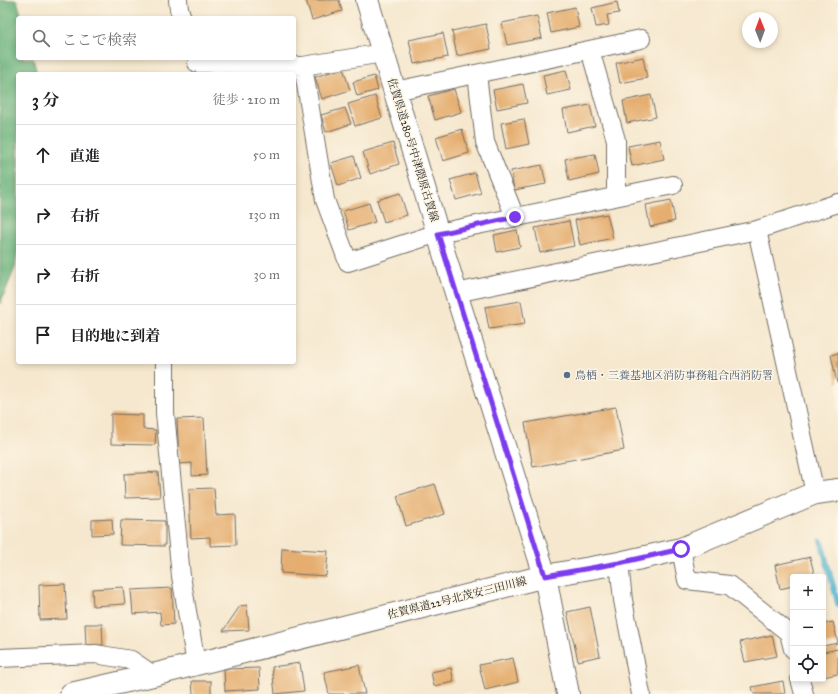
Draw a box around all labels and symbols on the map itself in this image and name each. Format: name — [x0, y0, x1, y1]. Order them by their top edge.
north arrow — [742, 12, 778, 48]
street label: 佐賀県道280号中津隈原古賀線 — [385, 77, 441, 223]
route end — [506, 208, 524, 226]
place label: 鳥栖・三養基地区消防事務組合西消防署 — [575, 369, 773, 382]
marker: 鳥栖・三養基地区消防事務組合西消防署 — [562, 370, 572, 380]
route start — [672, 540, 690, 558]
street label: 佐賀県道22号北茂安三田川線 — [386, 574, 528, 622]

